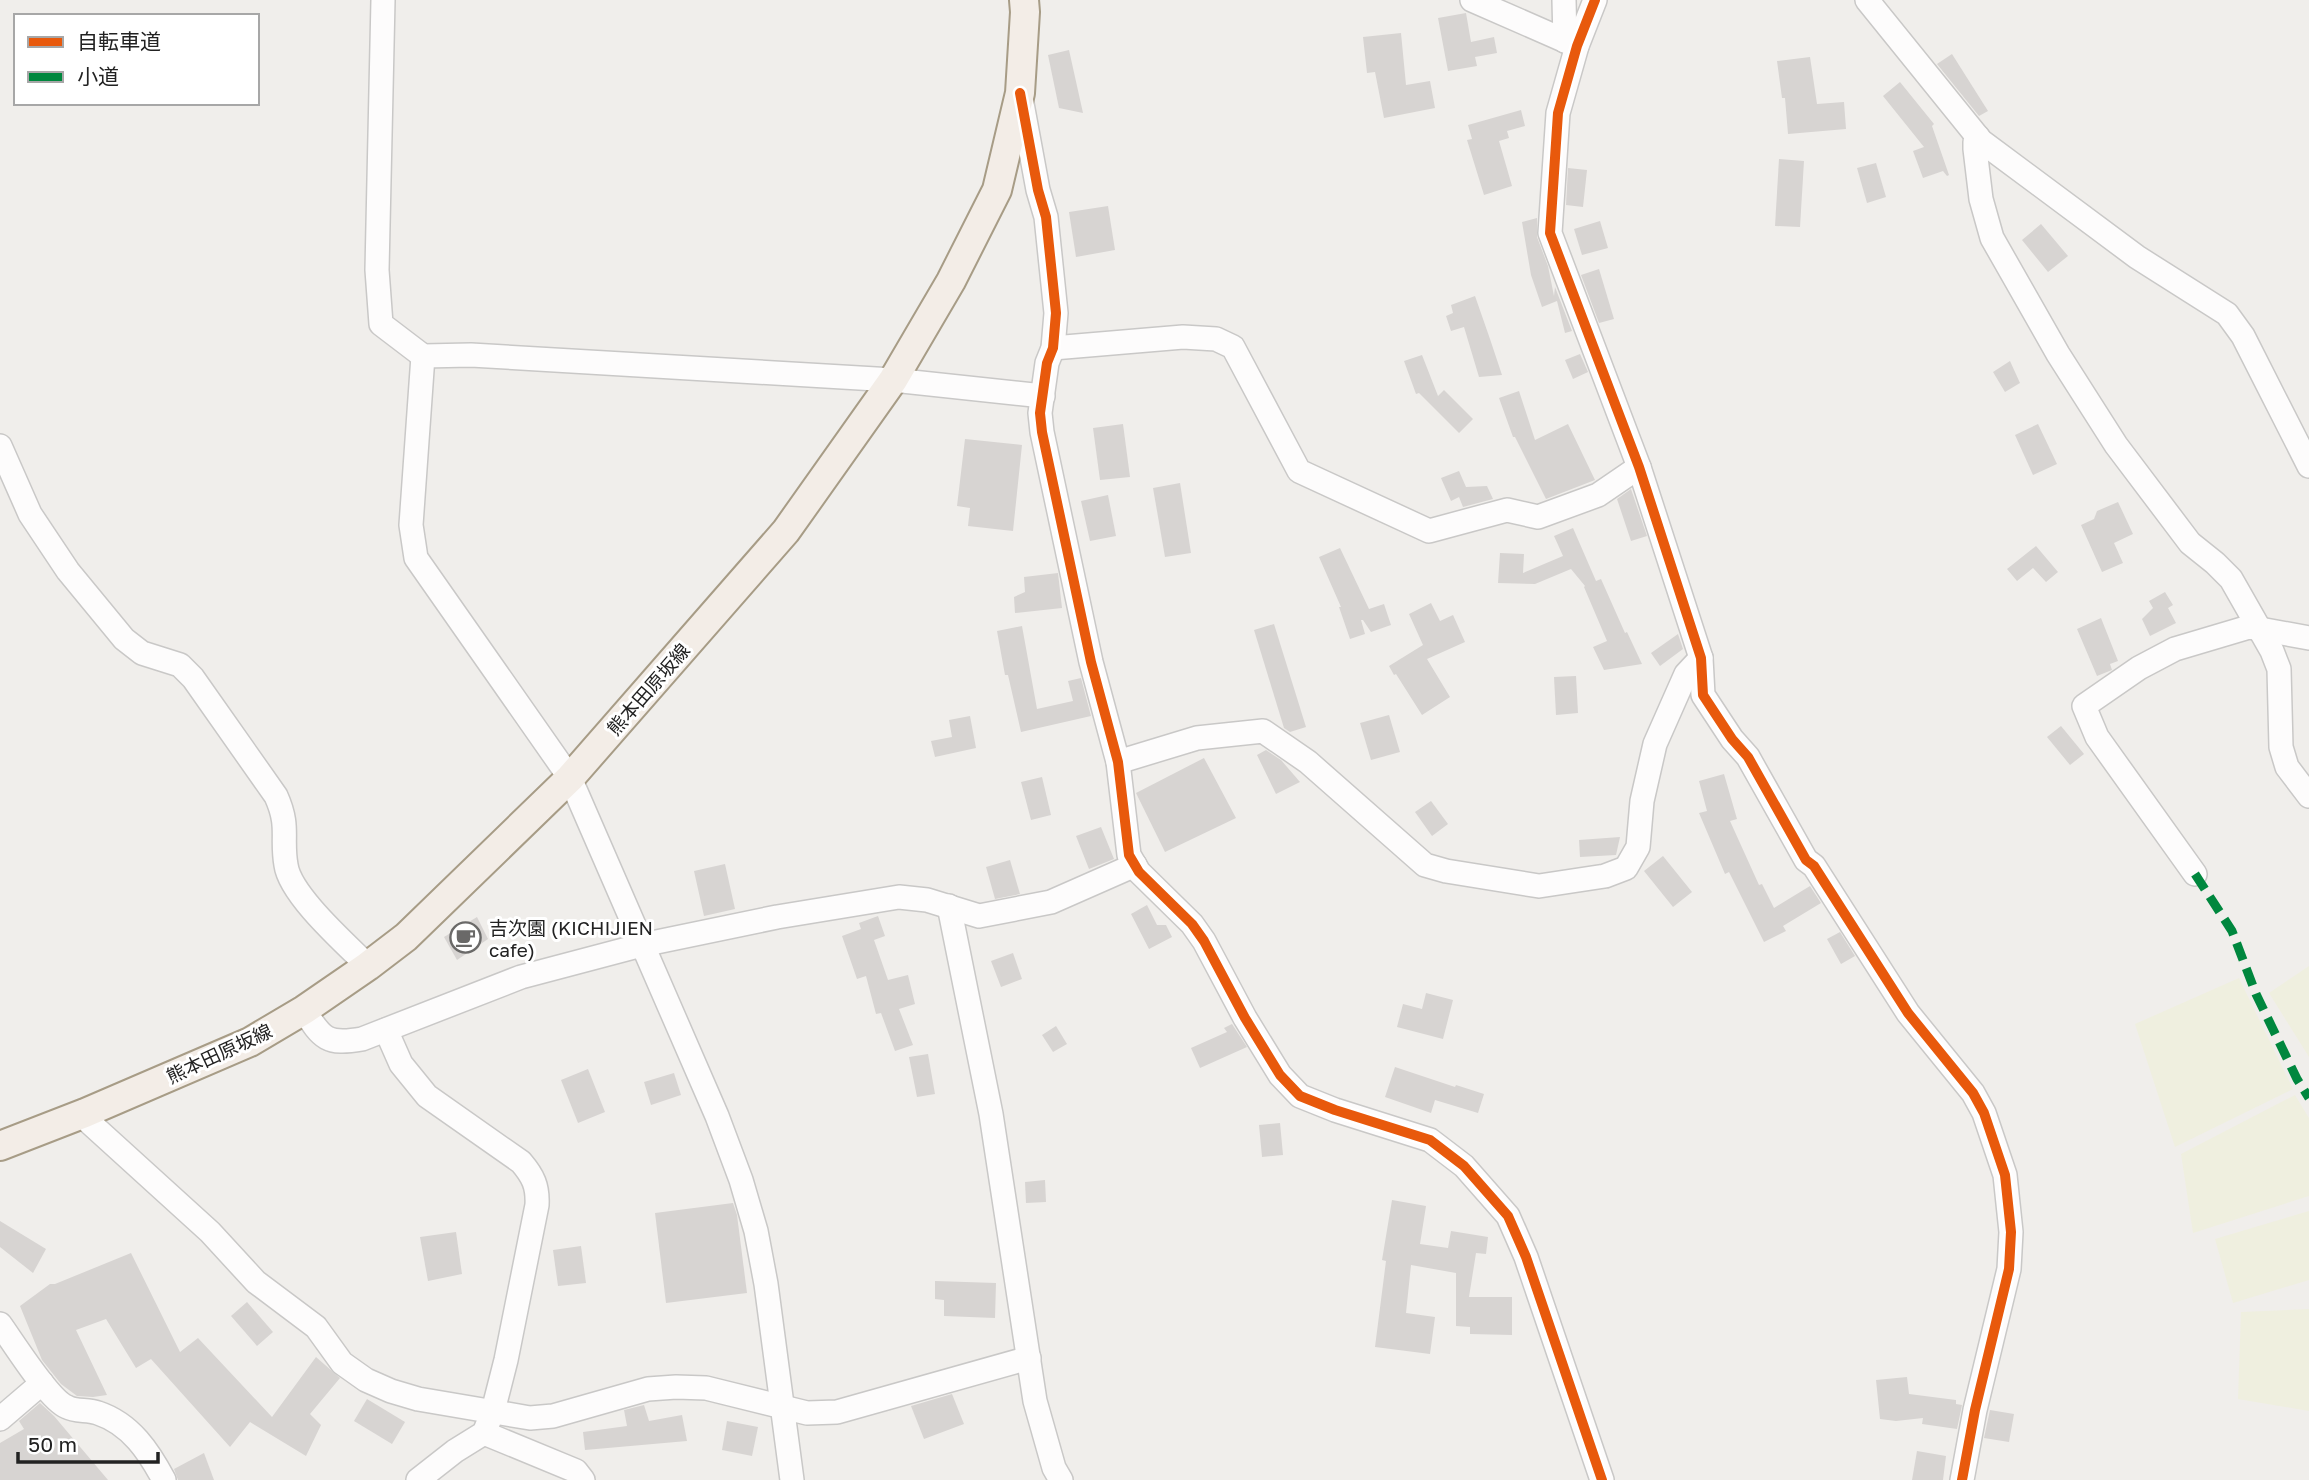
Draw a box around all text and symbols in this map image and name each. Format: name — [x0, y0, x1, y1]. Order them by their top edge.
legend — [14, 14, 259, 105]
text: 自転車道 — [77, 28, 161, 54]
text: 小道 — [77, 63, 119, 89]
street label: 熊本田原坂線 — [602, 638, 694, 740]
place label: 吉次園 (KICHIJIEN cafe) — [489, 916, 653, 961]
cafe icon: 吉次園 (KICHIJIEN cafe) — [449, 921, 483, 955]
street label: 熊本田原坂線 — [162, 1018, 276, 1088]
scale bar — [18, 1420, 158, 1464]
text: 50 m — [28, 1431, 77, 1457]

